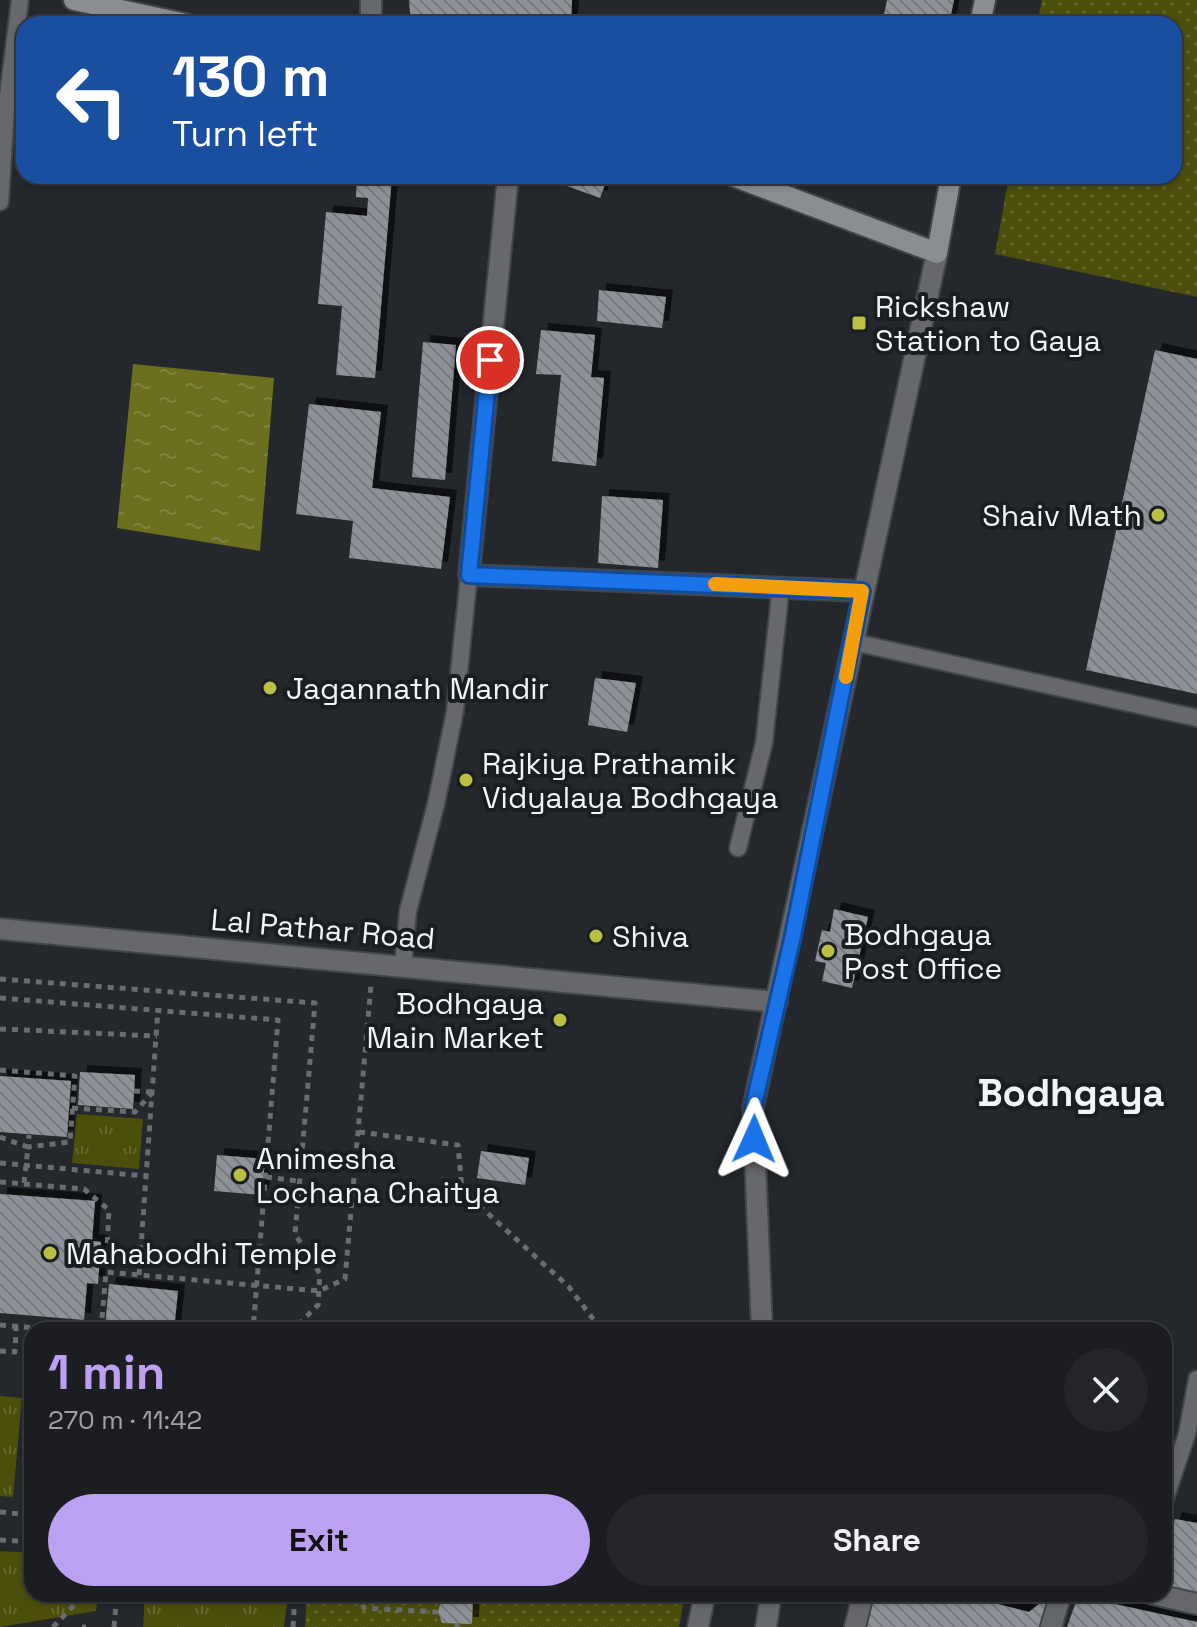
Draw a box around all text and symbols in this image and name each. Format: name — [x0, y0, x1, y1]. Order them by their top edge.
text: 130 m — [172, 41, 330, 112]
icon: left — [40, 48, 144, 152]
text: Turn left — [172, 111, 319, 157]
place label: Rickshaw Station to Gaya — [875, 287, 1101, 360]
marker: Rickshaw Station to Gaya — [850, 314, 868, 332]
pin — [456, 326, 524, 394]
icon: arrive — [468, 338, 512, 382]
place label: Shaiv Math — [982, 496, 1142, 535]
marker: Shaiv Math — [1149, 506, 1167, 524]
place label: Jagannath Mandir — [286, 669, 549, 708]
marker: Jagannath Mandir — [261, 679, 279, 697]
place label: Rajkiya Prathamik Vidyalaya Bodhgaya — [482, 744, 778, 817]
marker: Rajkiya Prathamik Vidyalaya Bodhgaya — [457, 771, 475, 789]
street label: Lal Pathar Road — [209, 900, 437, 958]
place label: Bodhgaya Post Office — [844, 915, 1002, 988]
place label: Shiva — [612, 917, 689, 956]
marker: Shiva — [587, 927, 605, 945]
marker: Bodhgaya Post Office — [819, 942, 837, 960]
place label: Bodhgaya Main Market — [367, 984, 544, 1057]
marker: Bodhgaya Main Market — [551, 1011, 569, 1029]
district label: Bodhgaya — [977, 1069, 1165, 1117]
position arrow — [712, 1097, 796, 1181]
place label: Animesha Lochana Chaitya — [256, 1139, 499, 1212]
marker: Animesha Lochana Chaitya — [231, 1166, 249, 1184]
place label: Mahabodhi Temple — [66, 1234, 337, 1273]
marker: Mahabodhi Temple — [41, 1244, 59, 1262]
text: 1 min — [48, 1342, 165, 1403]
button: close — [1064, 1348, 1148, 1432]
text: 270 m · 11:42 — [48, 1403, 202, 1437]
button: Exit — [48, 1494, 590, 1586]
button: Share — [606, 1494, 1148, 1586]

